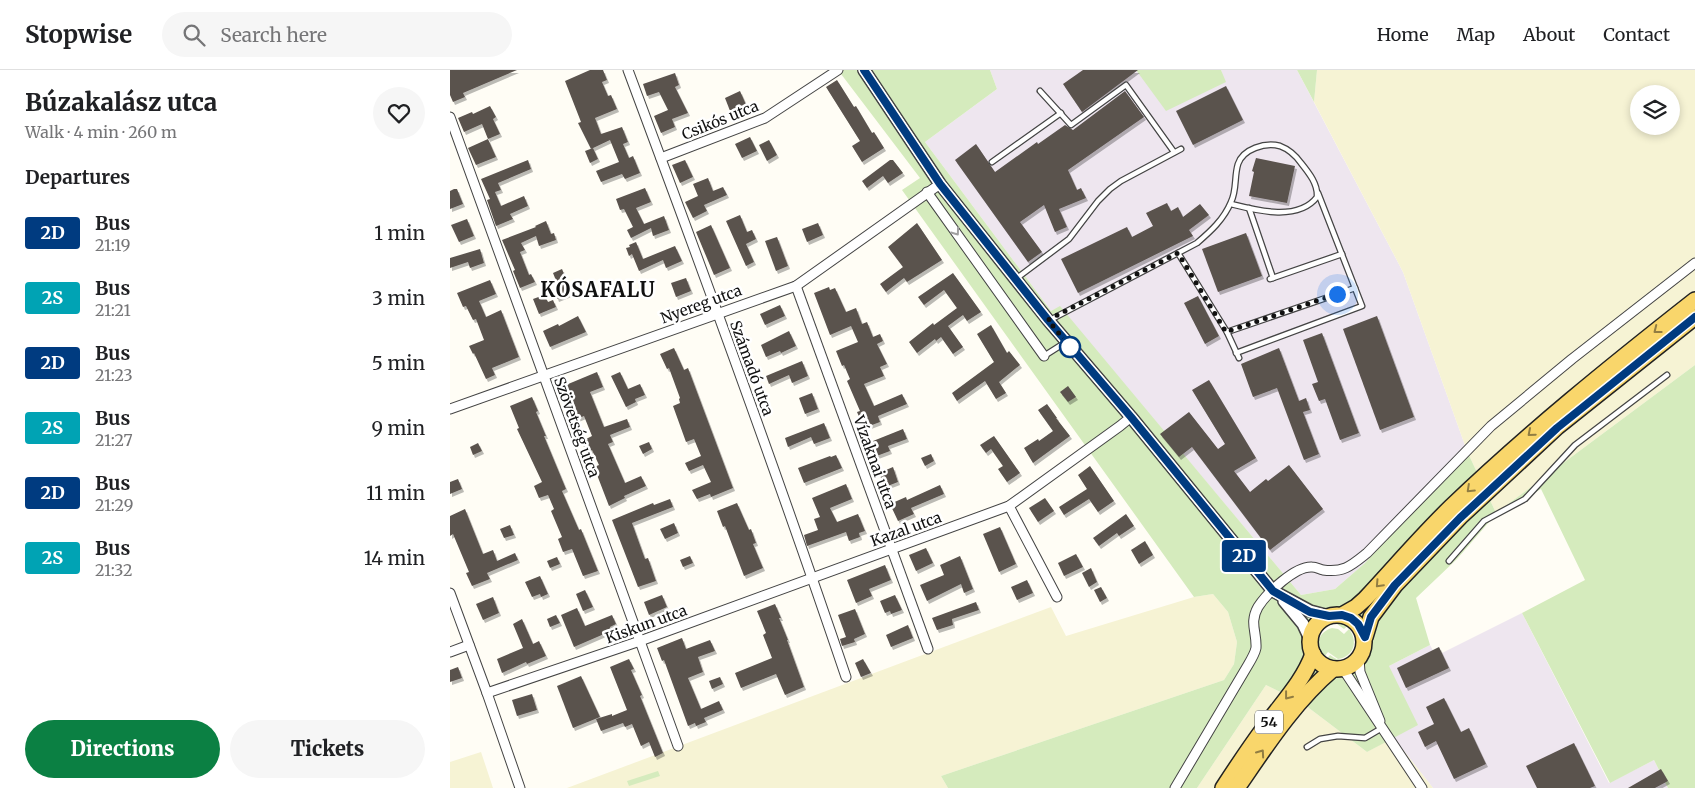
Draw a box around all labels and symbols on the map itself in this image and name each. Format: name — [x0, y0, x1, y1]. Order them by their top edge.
street label: Csikós utca — [679, 96, 761, 144]
one-way arrow — [950, 226, 959, 236]
district label: KÓSAFALU — [540, 275, 656, 302]
street label: Nyereg utca — [658, 281, 744, 327]
your location — [1325, 282, 1350, 307]
street label: Számadó utca — [726, 318, 778, 418]
one-way arrow — [1653, 324, 1663, 333]
unlabelled marker — [1059, 336, 1081, 358]
street label: Szövetség utca — [550, 374, 604, 480]
street label: Vízaknai utca — [849, 412, 901, 511]
one-way arrow — [1528, 428, 1537, 437]
one-way arrow — [1467, 483, 1476, 492]
street label: Kazal utca — [868, 507, 944, 551]
line badge: 2D — [1222, 540, 1266, 572]
one-way arrow — [1376, 578, 1385, 587]
street label: Kiskun utca — [603, 600, 689, 648]
one-way arrow — [1286, 690, 1294, 699]
road number: 54 — [1255, 710, 1283, 734]
one-way arrow — [1255, 749, 1264, 759]

